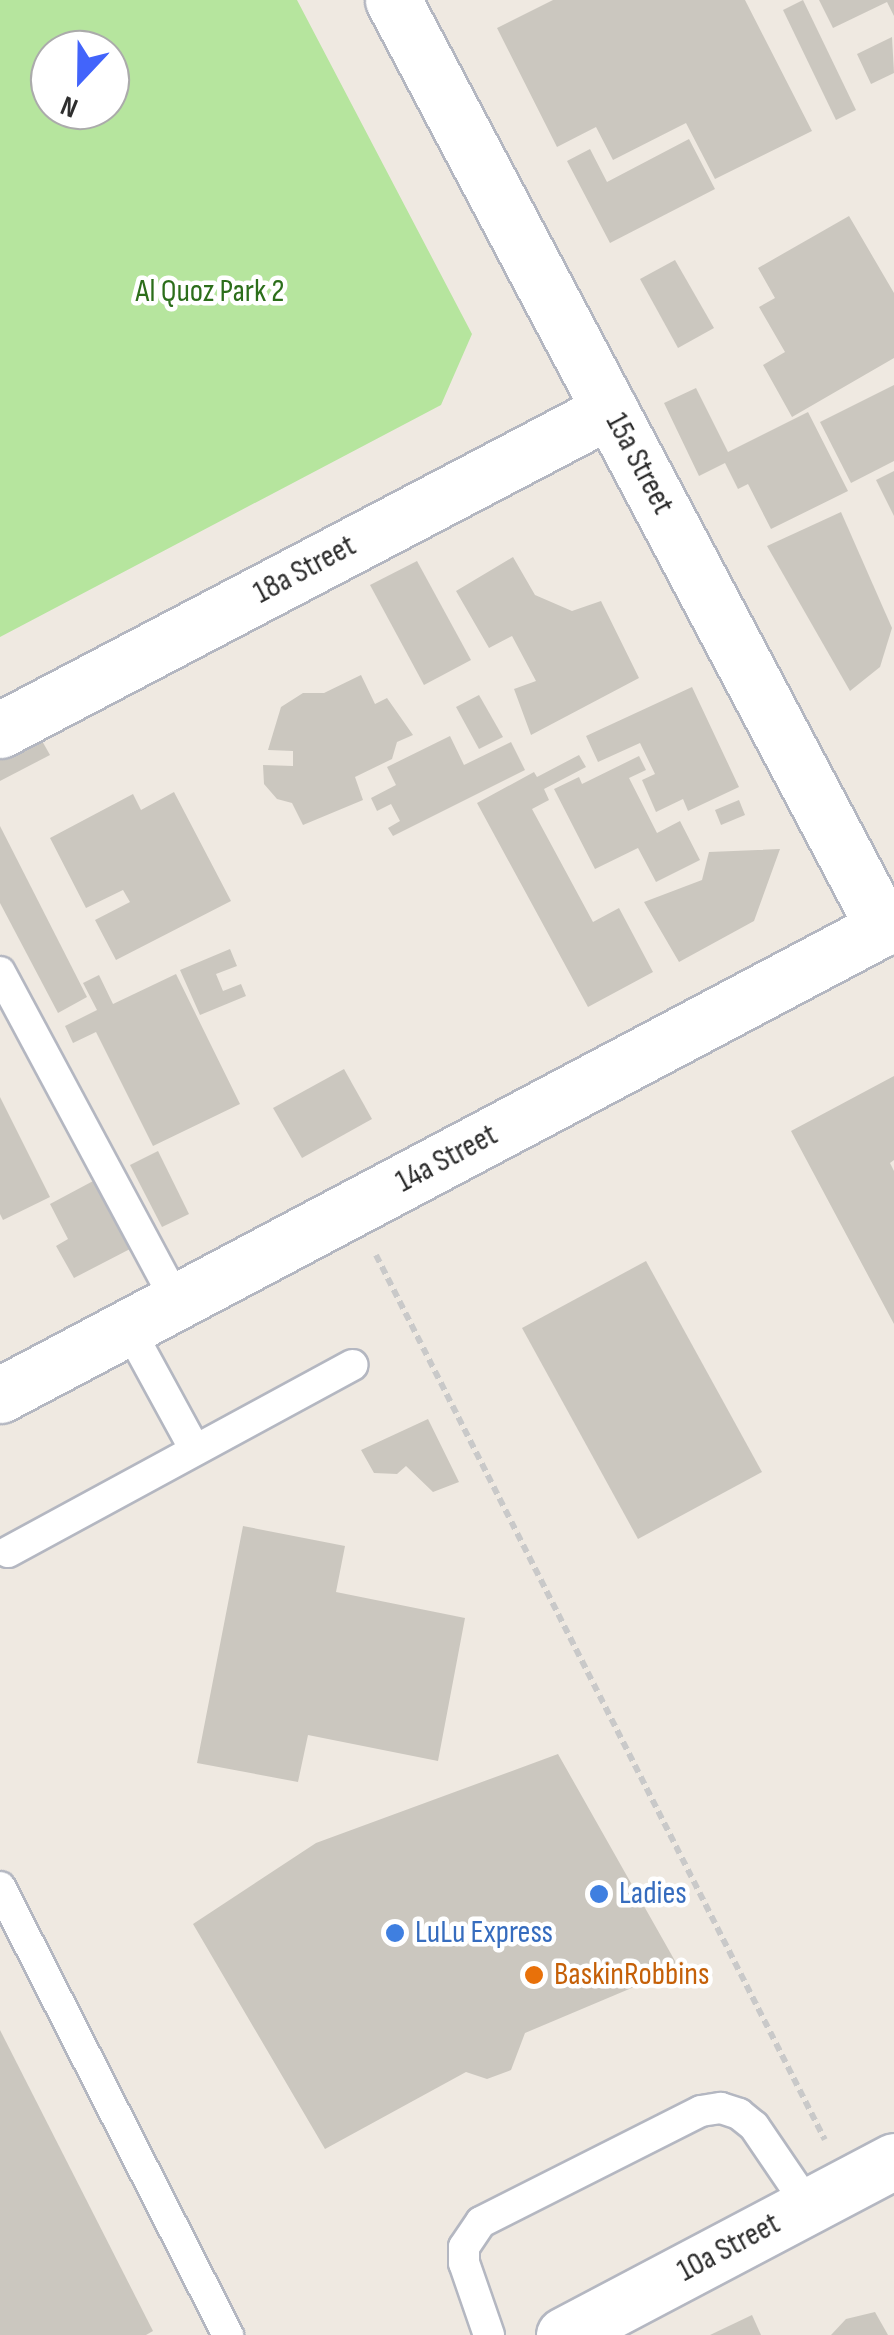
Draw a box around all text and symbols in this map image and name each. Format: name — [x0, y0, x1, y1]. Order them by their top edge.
north arrow — [30, 30, 130, 130]
text: N — [56, 88, 82, 125]
park label: Al Quoz Park 2 — [136, 273, 284, 311]
street label: 15a Street — [596, 407, 682, 521]
street label: 18a Street — [247, 527, 363, 613]
street label: 14a Street — [390, 1116, 504, 1202]
place label: Ladies — [619, 1875, 687, 1913]
marker: Ladies — [588, 1883, 610, 1905]
place label: LuLu Express — [415, 1914, 553, 1952]
marker: LuLu Express — [384, 1922, 406, 1944]
place label: BaskinRobbins — [554, 1956, 709, 1994]
marker: BaskinRobbins — [523, 1964, 545, 1986]
street label: 10a Street — [671, 2205, 787, 2291]

